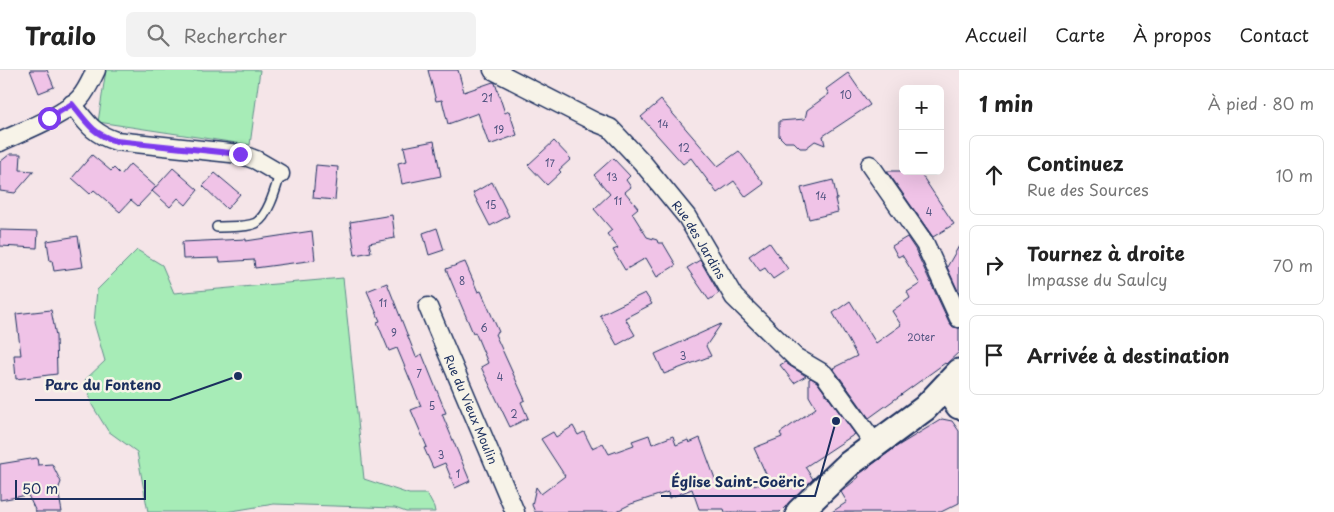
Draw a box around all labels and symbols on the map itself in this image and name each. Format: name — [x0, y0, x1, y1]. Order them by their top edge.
house number: 10 — [840, 87, 852, 102]
house number: 21 — [481, 90, 493, 105]
route start — [38, 107, 61, 130]
house number: 14 — [657, 116, 669, 131]
house number: 19 — [494, 122, 504, 137]
house number: 12 — [678, 140, 690, 155]
route end — [229, 143, 252, 166]
house number: 17 — [545, 155, 556, 170]
house number: 13 — [606, 169, 618, 184]
house number: 14 — [815, 188, 827, 203]
house number: 11 — [614, 193, 622, 208]
street label: Rue des Jardins — [668, 196, 731, 283]
house number: 15 — [486, 197, 496, 212]
house number: 4 — [926, 204, 933, 219]
house number: 8 — [459, 273, 465, 288]
house number: 11 — [379, 295, 387, 310]
house number: 6 — [480, 320, 488, 335]
house number: 9 — [391, 325, 397, 340]
house number: 20ter — [907, 329, 935, 344]
house number: 3 — [680, 348, 686, 363]
street label: Rue du Vieux Moulin — [440, 352, 503, 467]
house number: 7 — [416, 366, 422, 381]
house number: 4 — [497, 369, 504, 384]
callout: Parc du Fonteno — [35, 371, 170, 400]
text: Parc du Fonteno — [45, 374, 161, 395]
house number: 5 — [429, 398, 435, 413]
house number: 2 — [510, 406, 518, 421]
house number: 3 — [438, 447, 444, 462]
house number: 1 — [456, 466, 460, 481]
callout: Église Saint-Goëric — [661, 467, 815, 496]
text: Église Saint-Goëric — [671, 471, 805, 492]
scale bar — [15, 477, 146, 500]

